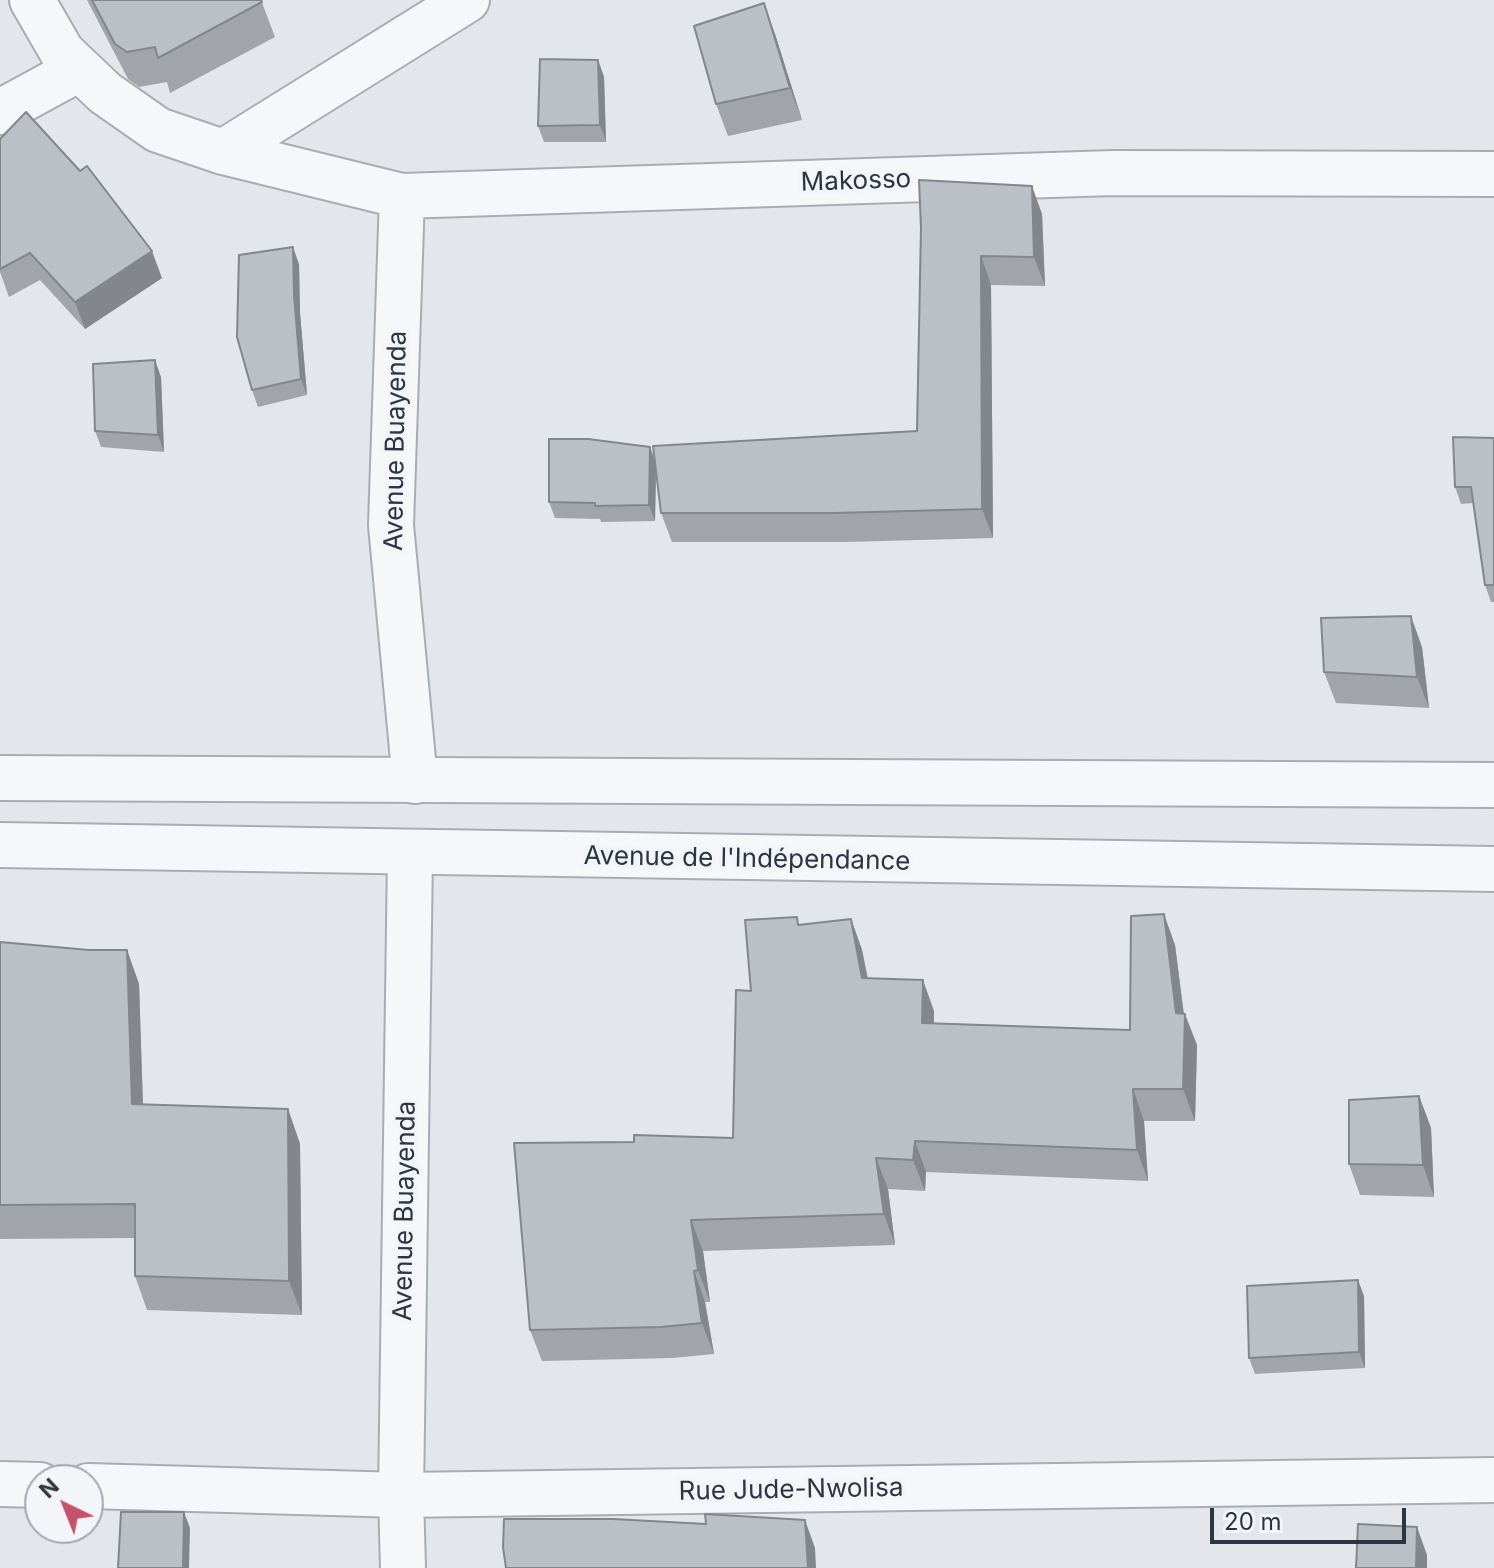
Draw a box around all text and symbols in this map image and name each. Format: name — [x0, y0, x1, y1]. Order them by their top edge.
street label: Makosso — [800, 163, 912, 199]
street label: Avenue Buayenda — [378, 331, 414, 551]
street label: Avenue de l'Indépendance — [583, 841, 911, 877]
street label: Avenue Buayenda — [387, 1101, 423, 1321]
north arrow — [24, 1464, 104, 1544]
street label: Rue Jude-Nwolisa — [678, 1472, 904, 1508]
text: N — [34, 1473, 64, 1503]
scale bar — [1214, 1492, 1410, 1542]
text: 20 m — [1224, 1507, 1282, 1536]

